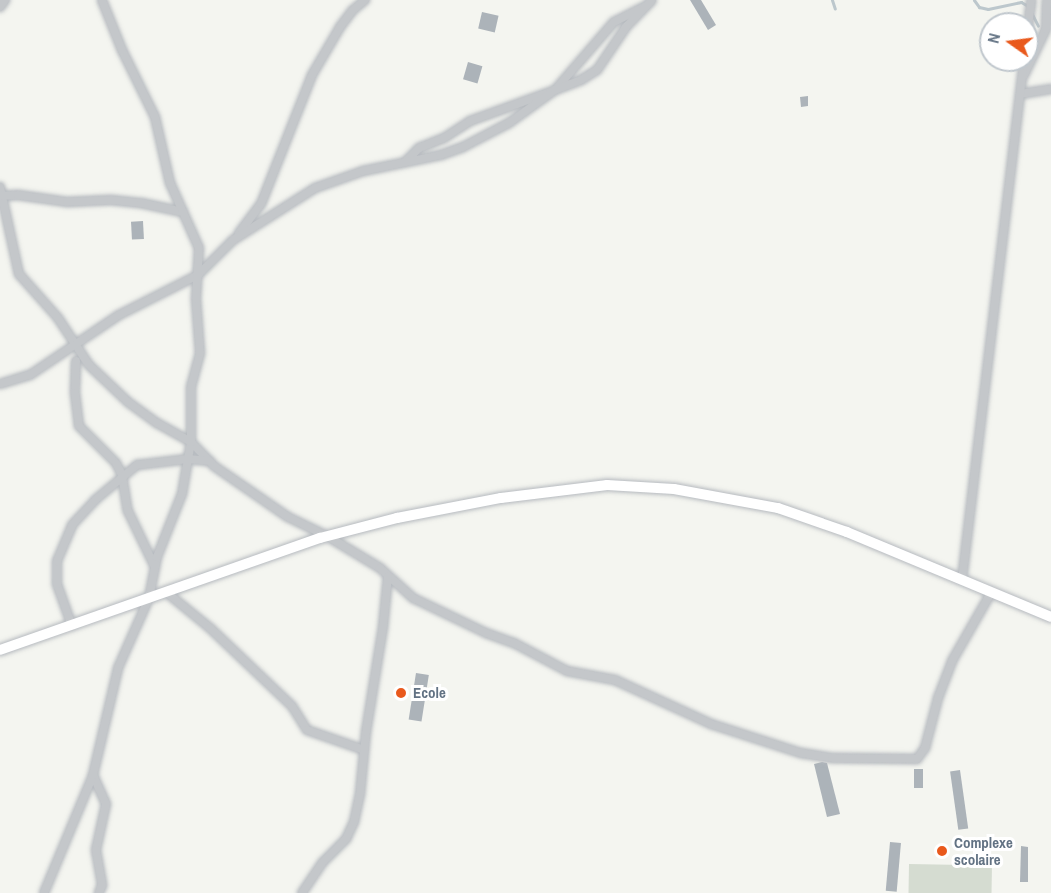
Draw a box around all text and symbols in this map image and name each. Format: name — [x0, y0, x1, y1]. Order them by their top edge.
north arrow — [979, 12, 1039, 72]
text: N — [982, 31, 1005, 45]
place label: Ecole — [413, 684, 446, 702]
marker: Ecole — [394, 686, 408, 700]
place label: Complexe scolaire — [954, 833, 1013, 868]
marker: Complexe scolaire — [935, 844, 949, 858]

